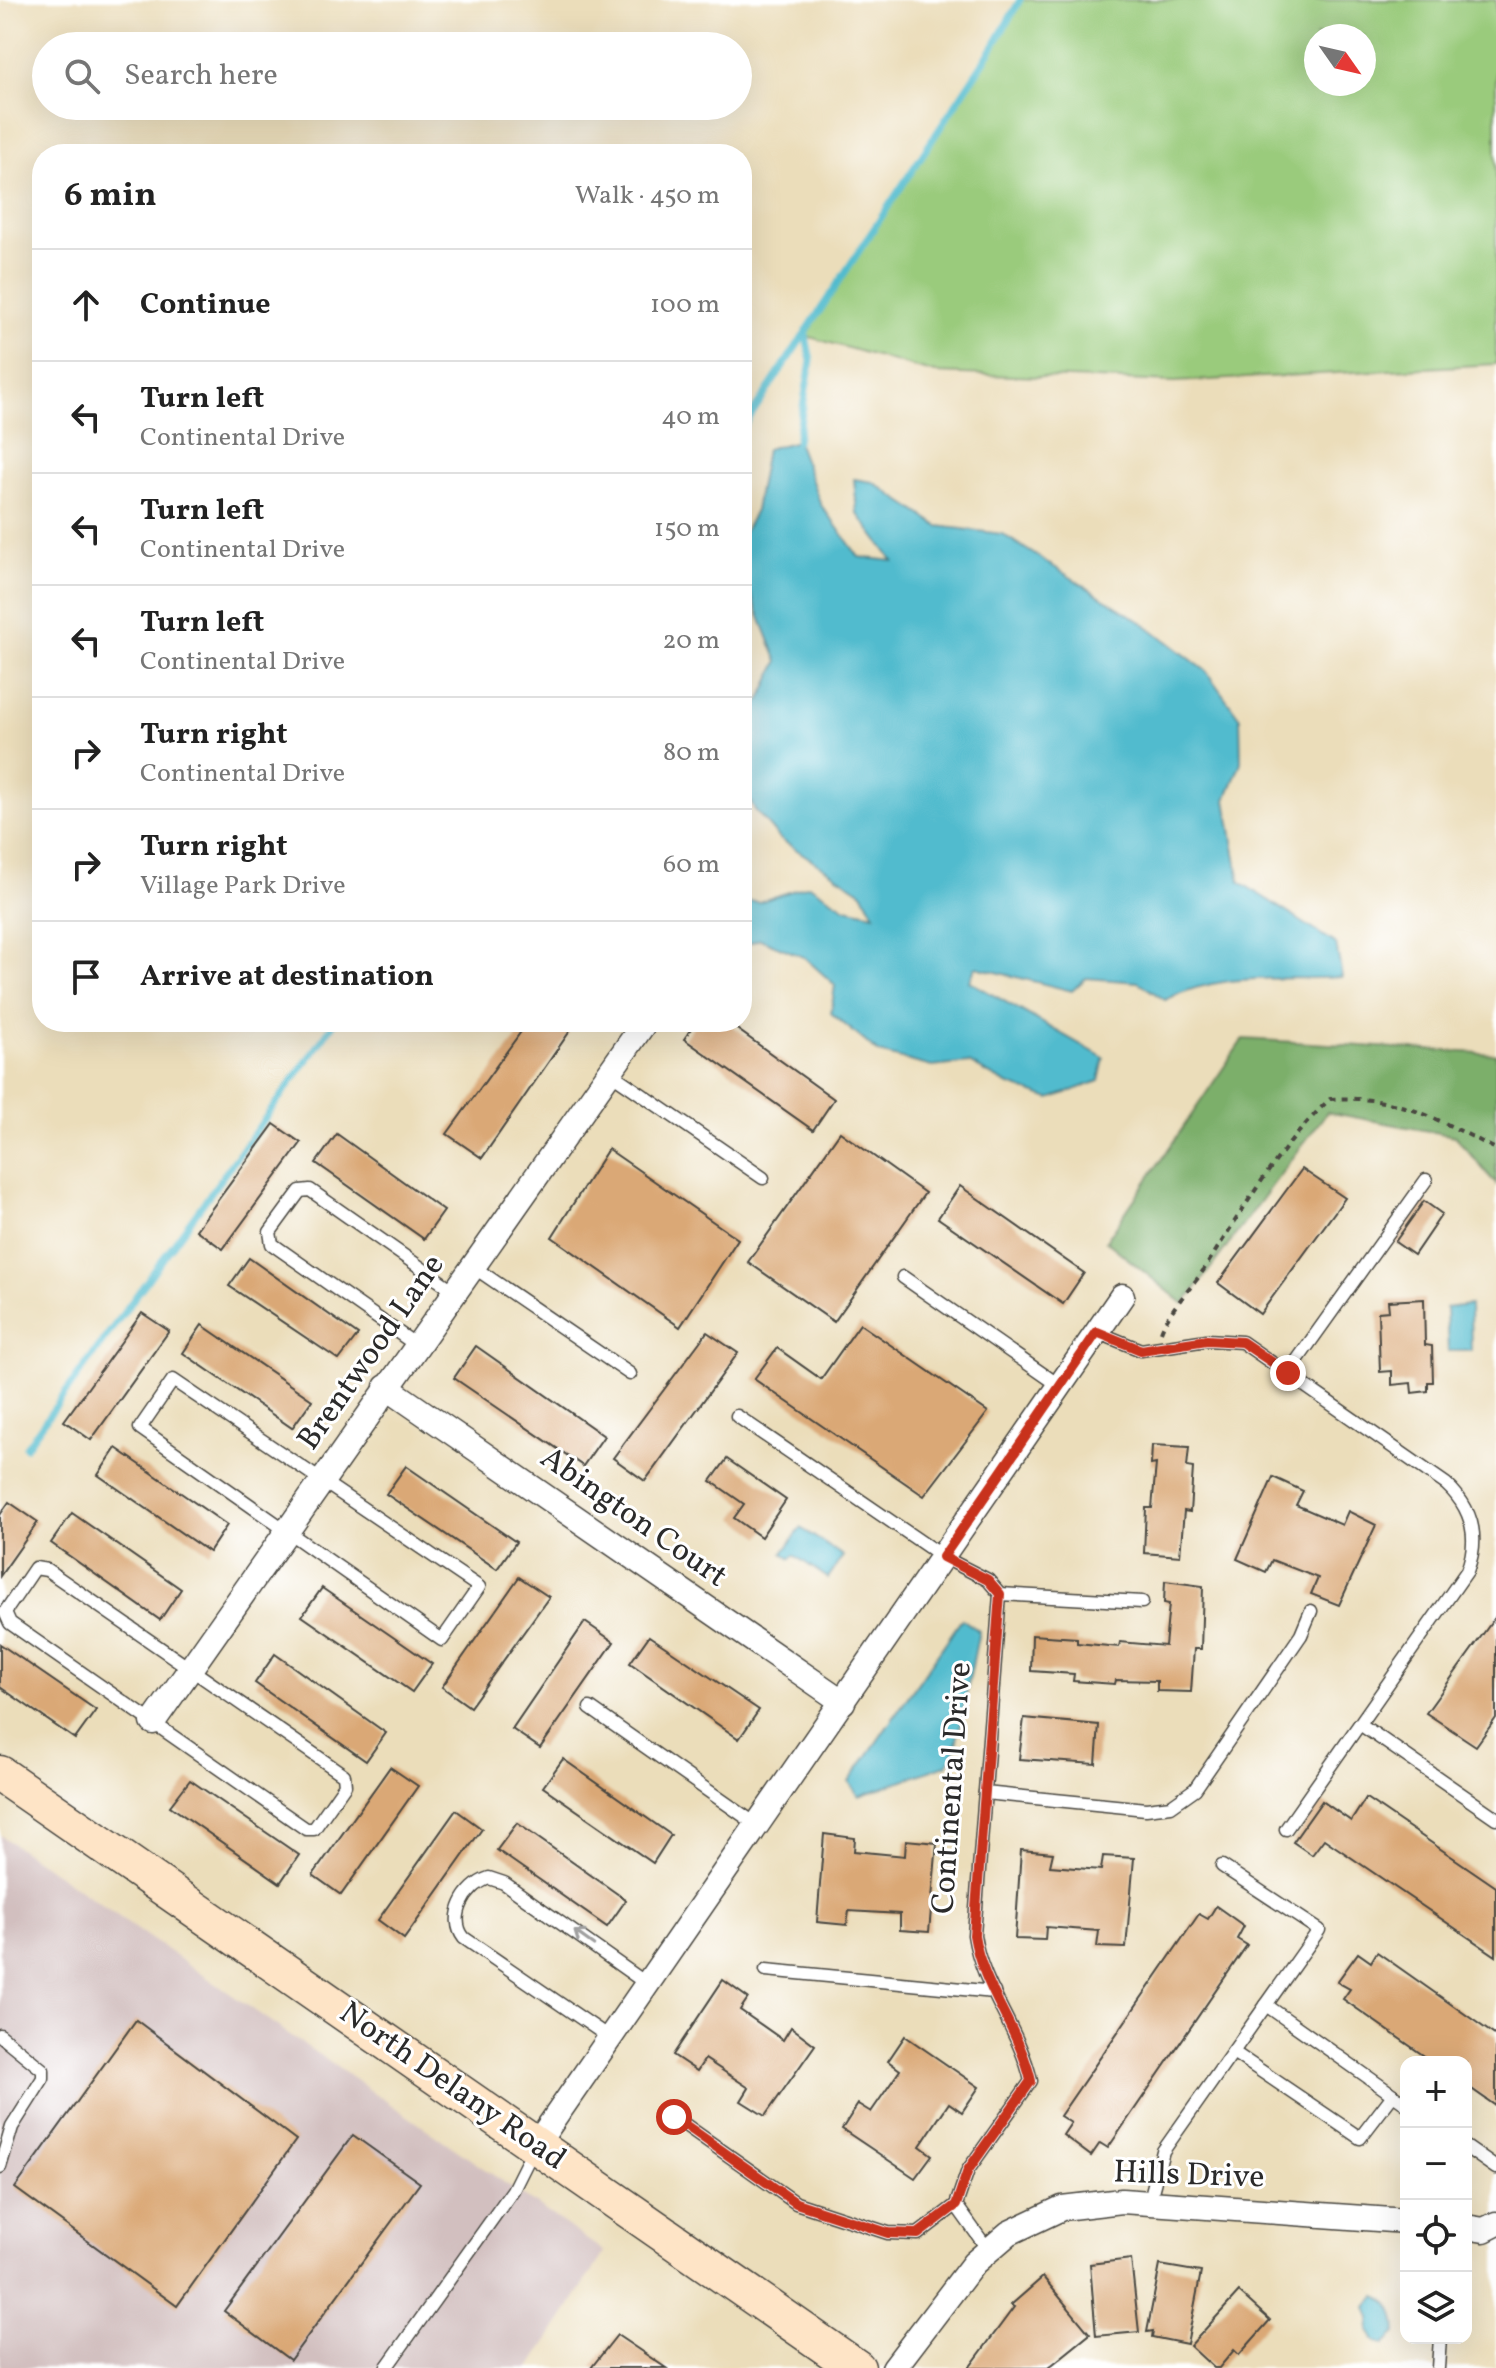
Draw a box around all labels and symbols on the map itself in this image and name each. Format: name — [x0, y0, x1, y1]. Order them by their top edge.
north arrow — [1304, 24, 1376, 96]
street label: Brentwood Lane — [288, 1246, 456, 1460]
route end — [1270, 1355, 1306, 1391]
street label: Abington Court — [531, 1437, 735, 1599]
street label: Continental Drive — [922, 1660, 984, 1916]
one-way arrow — [574, 1930, 595, 1947]
street label: North Delany Road — [330, 1992, 574, 2182]
route start — [656, 2099, 692, 2135]
street label: Hills Drive — [1113, 2151, 1265, 2201]

